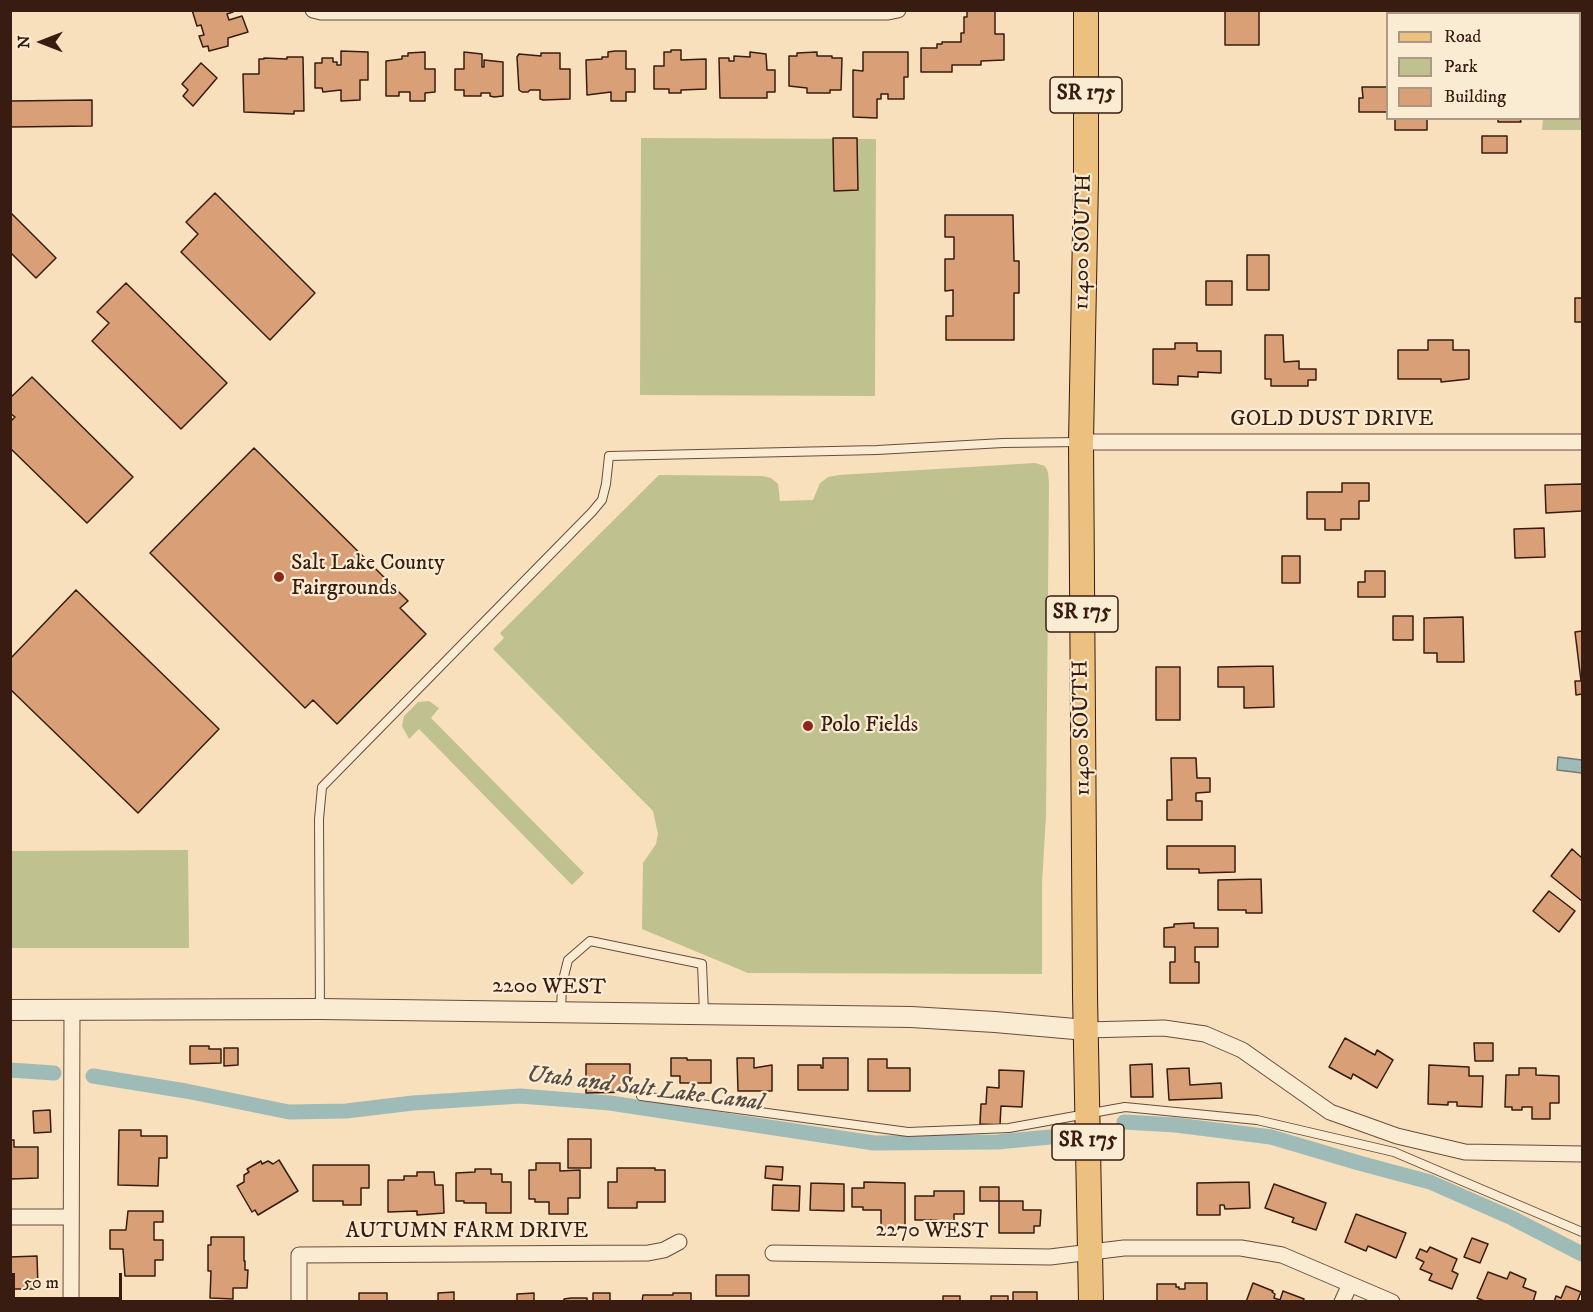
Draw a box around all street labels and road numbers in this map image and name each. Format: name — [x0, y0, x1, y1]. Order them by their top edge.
road number: SR 175 — [1050, 77, 1122, 113]
street label: 11400 SOUTH — [1070, 174, 1098, 310]
street label: GOLD DUST DRIVE — [1230, 407, 1434, 433]
road number: SR 175 — [1046, 596, 1118, 632]
street label: 11400 SOUTH — [1069, 660, 1097, 796]
street label: 2200 WEST — [492, 974, 606, 1002]
road number: SR 175 — [1052, 1124, 1124, 1160]
street label: 2270 WEST — [875, 1218, 989, 1246]
street label: AUTUMN FARM DRIVE — [346, 1219, 588, 1245]

